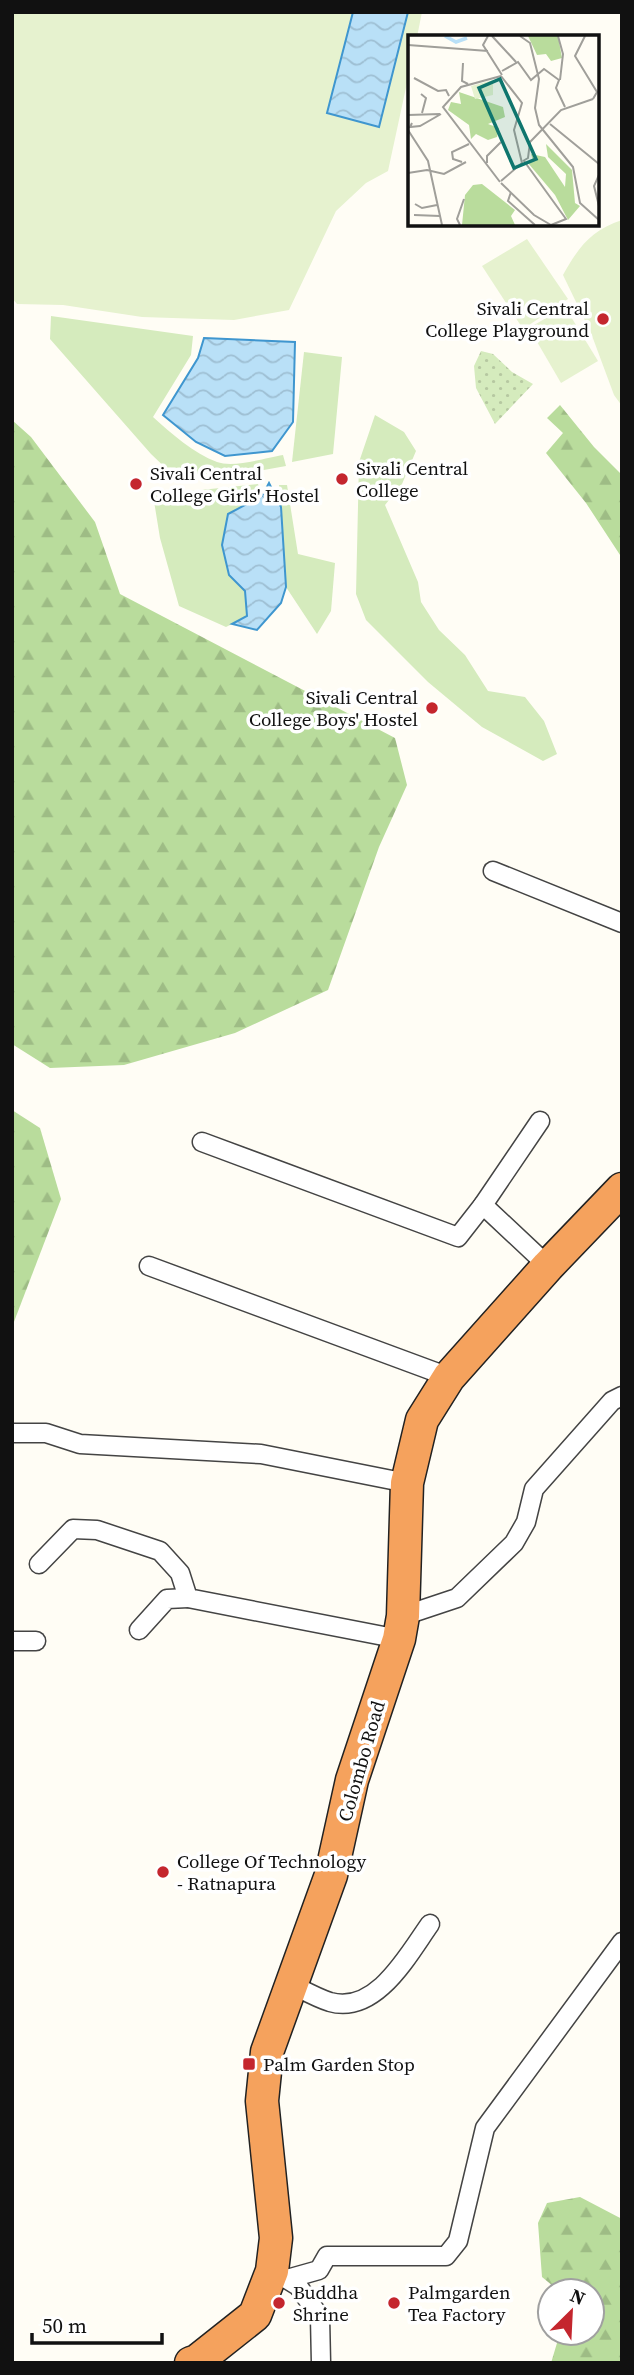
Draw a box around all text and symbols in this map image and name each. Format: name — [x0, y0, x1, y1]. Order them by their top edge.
inset map — [408, 35, 599, 226]
place label: Sivali Central College Playground — [425, 295, 589, 343]
marker: Sivali Central College Playground — [595, 311, 611, 327]
place label: Sivali Central College — [356, 455, 469, 503]
place label: Sivali Central College Girls' Hostel — [150, 460, 320, 508]
marker: Sivali Central College — [334, 471, 350, 487]
marker: Sivali Central College Girls' Hostel — [128, 476, 144, 492]
place label: Sivali Central College Boys' Hostel — [249, 684, 418, 732]
marker: Sivali Central College Boys' Hostel — [424, 700, 440, 716]
street label: Colombo Road — [331, 1697, 391, 1824]
place label: College Of Technology - Ratnapura — [177, 1848, 366, 1896]
marker: College Of Technology - Ratnapura — [155, 1864, 171, 1880]
place label: Palm Garden Stop — [263, 2051, 415, 2077]
marker: Palm Garden Stop — [241, 2056, 257, 2072]
north arrow — [536, 2277, 606, 2347]
place label: Buddha Shrine — [293, 2279, 358, 2327]
place label: Palmgarden Tea Factory — [408, 2279, 511, 2327]
text: N — [566, 2282, 590, 2311]
marker: Buddha Shrine — [271, 2295, 287, 2311]
marker: Palmgarden Tea Factory — [386, 2295, 402, 2311]
scale bar — [32, 2302, 161, 2346]
text: 50 m — [42, 2311, 87, 2340]

